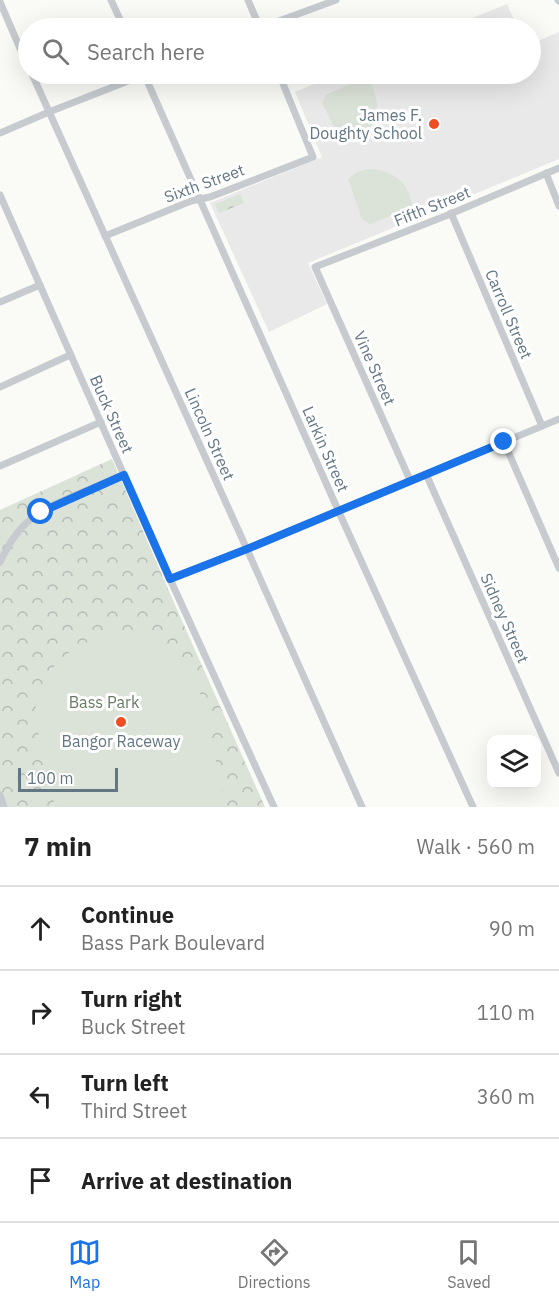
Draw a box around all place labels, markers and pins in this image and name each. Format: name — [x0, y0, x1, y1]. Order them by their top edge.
place label: James F. Doughty School — [310, 105, 422, 143]
marker: James F. Doughty School — [427, 117, 441, 131]
marker: Bangor Raceway — [114, 715, 128, 729]
place label: Bangor Raceway — [62, 731, 180, 751]

